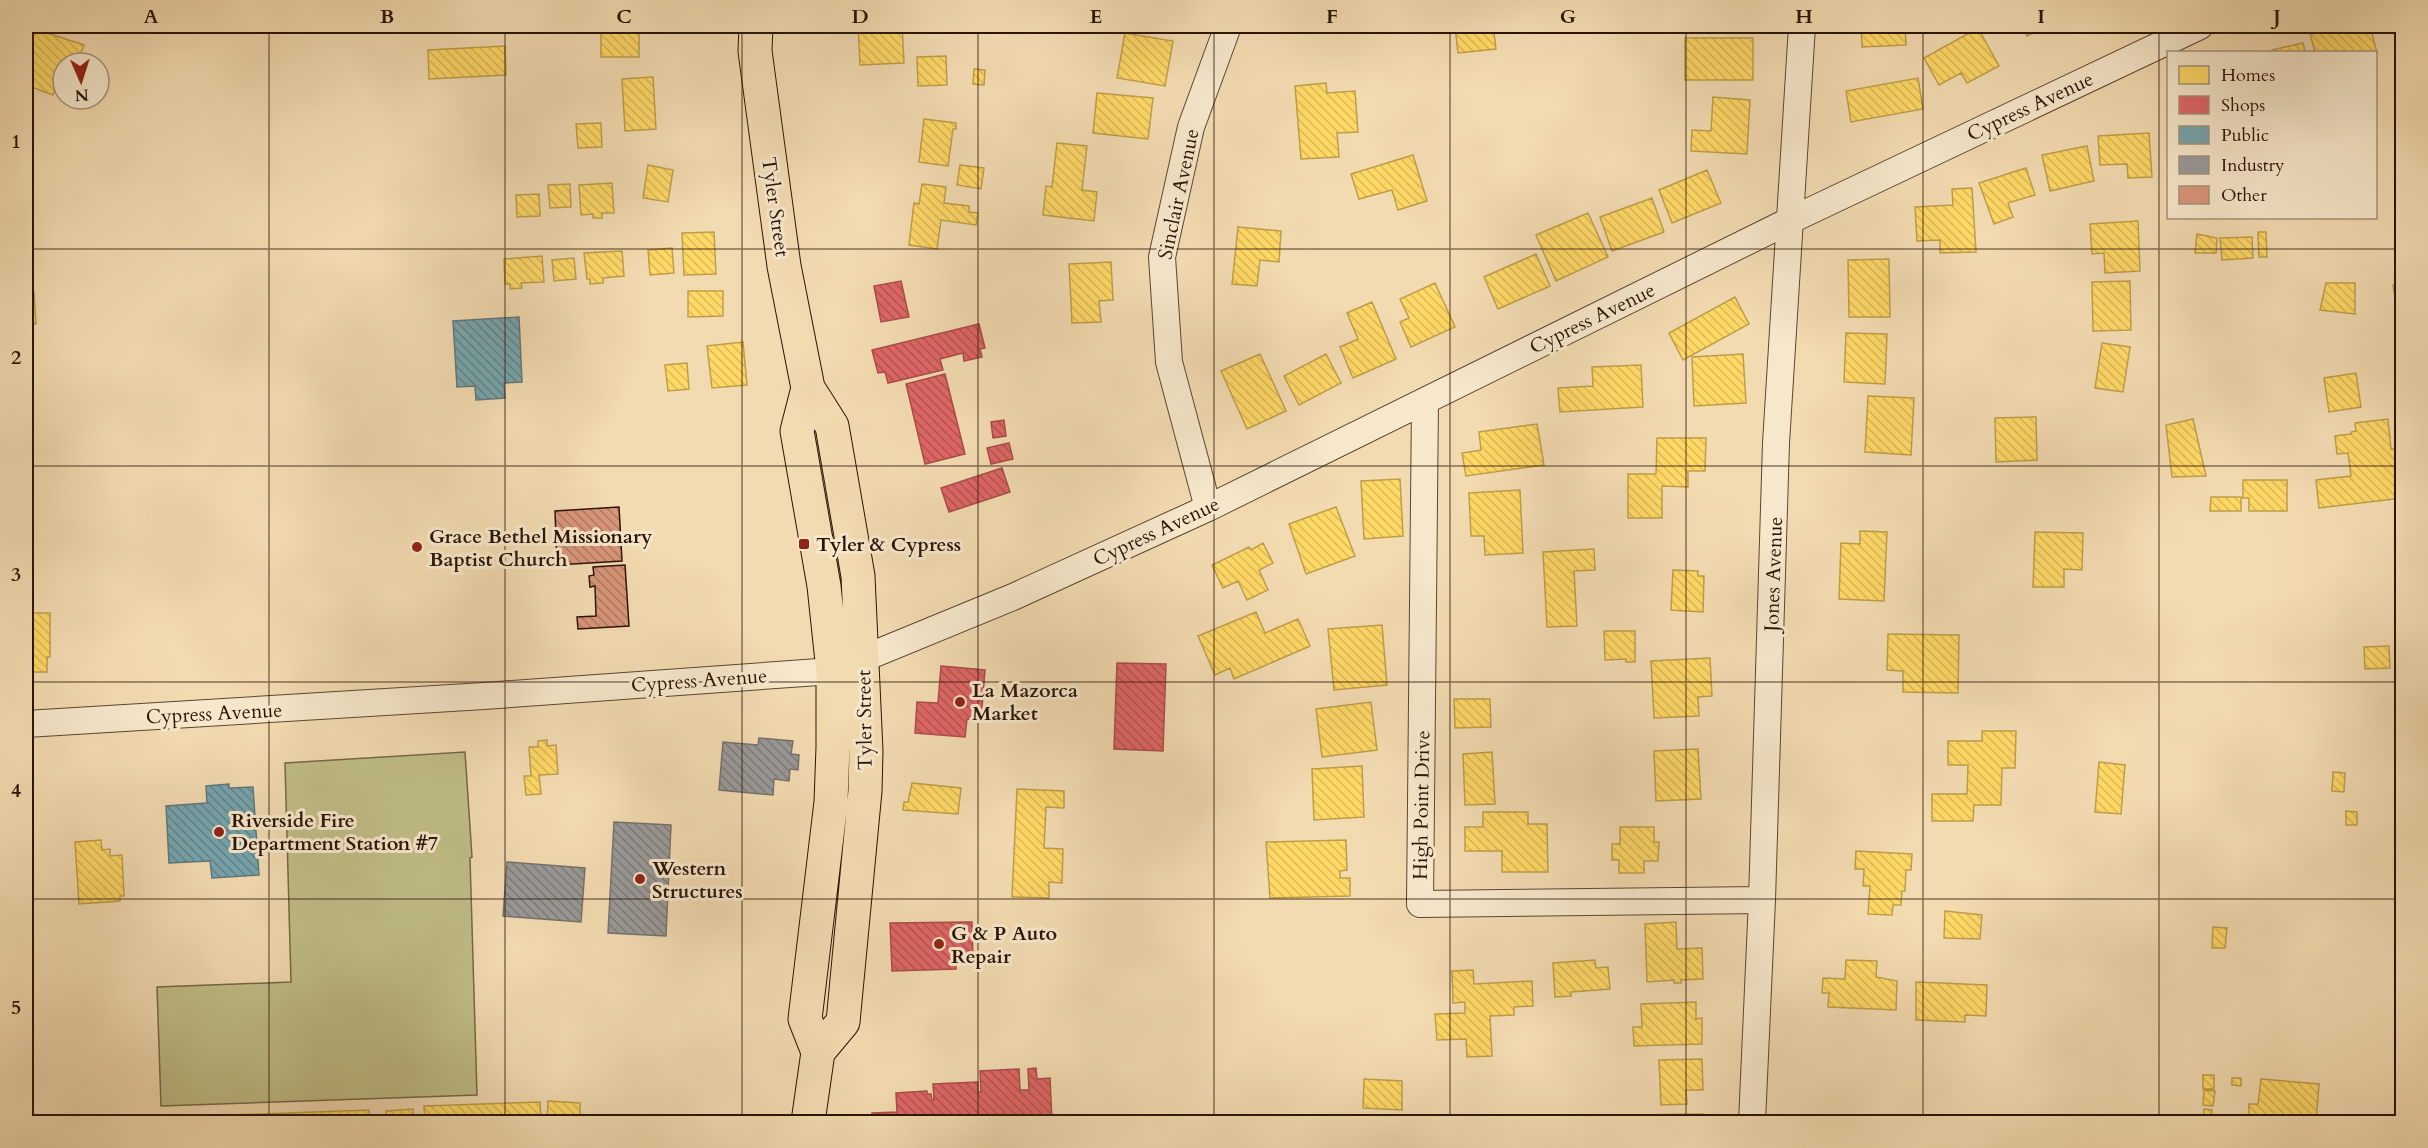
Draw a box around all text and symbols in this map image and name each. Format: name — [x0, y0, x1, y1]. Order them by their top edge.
text: A — [143, 3, 159, 30]
text: B — [380, 3, 394, 30]
text: C — [616, 3, 632, 30]
text: D — [851, 3, 869, 30]
text: E — [1090, 3, 1102, 30]
text: F — [1326, 3, 1338, 30]
text: G — [1560, 3, 1576, 30]
text: H — [1795, 3, 1813, 30]
text: I — [2037, 3, 2045, 30]
text: J — [2270, 3, 2281, 30]
north arrow — [51, 51, 111, 111]
legend — [2167, 51, 2377, 219]
text: Homes — [2221, 63, 2275, 88]
street label: Cypress Avenue — [1963, 65, 2098, 148]
text: N — [74, 84, 89, 106]
text: Shops — [2221, 93, 2265, 118]
text: Public — [2221, 123, 2269, 148]
street label: Sinclair Avenue — [1151, 126, 1206, 262]
text: 1 — [11, 128, 21, 155]
text: Industry — [2221, 153, 2285, 178]
street label: Tyler Street — [755, 156, 796, 259]
text: Other — [2221, 183, 2267, 208]
street label: Cypress Avenue — [1525, 276, 1659, 360]
text: 2 — [11, 344, 21, 371]
street label: Cypress Avenue — [1089, 490, 1224, 573]
street label: Jones Avenue — [1758, 516, 1789, 635]
place label: Grace Bethel Missionary Baptist Church — [429, 523, 653, 573]
place label: Tyler & Cypress — [816, 531, 961, 558]
marker: Tyler & Cypress — [797, 537, 811, 551]
marker: Grace Bethel Missionary Baptist Church — [410, 540, 424, 554]
text: 3 — [11, 561, 21, 588]
street label: Cypress Avenue — [630, 662, 768, 699]
street label: Tyler Street — [850, 669, 879, 770]
place label: La Mazorca Market — [972, 677, 1078, 727]
marker: La Mazorca Market — [953, 695, 967, 709]
street label: Cypress Avenue — [145, 696, 283, 731]
street label: High Point Drive — [1407, 730, 1436, 880]
text: 4 — [11, 777, 21, 804]
place label: Riverside Fire Department Station #7 — [231, 807, 438, 857]
marker: Riverside Fire Department Station #7 — [212, 825, 226, 839]
place label: Western Structures — [651, 855, 743, 905]
marker: Western Structures — [633, 872, 647, 886]
place label: G & P Auto Repair — [951, 920, 1057, 970]
marker: G & P Auto Repair — [932, 937, 946, 951]
text: 5 — [11, 994, 21, 1021]

